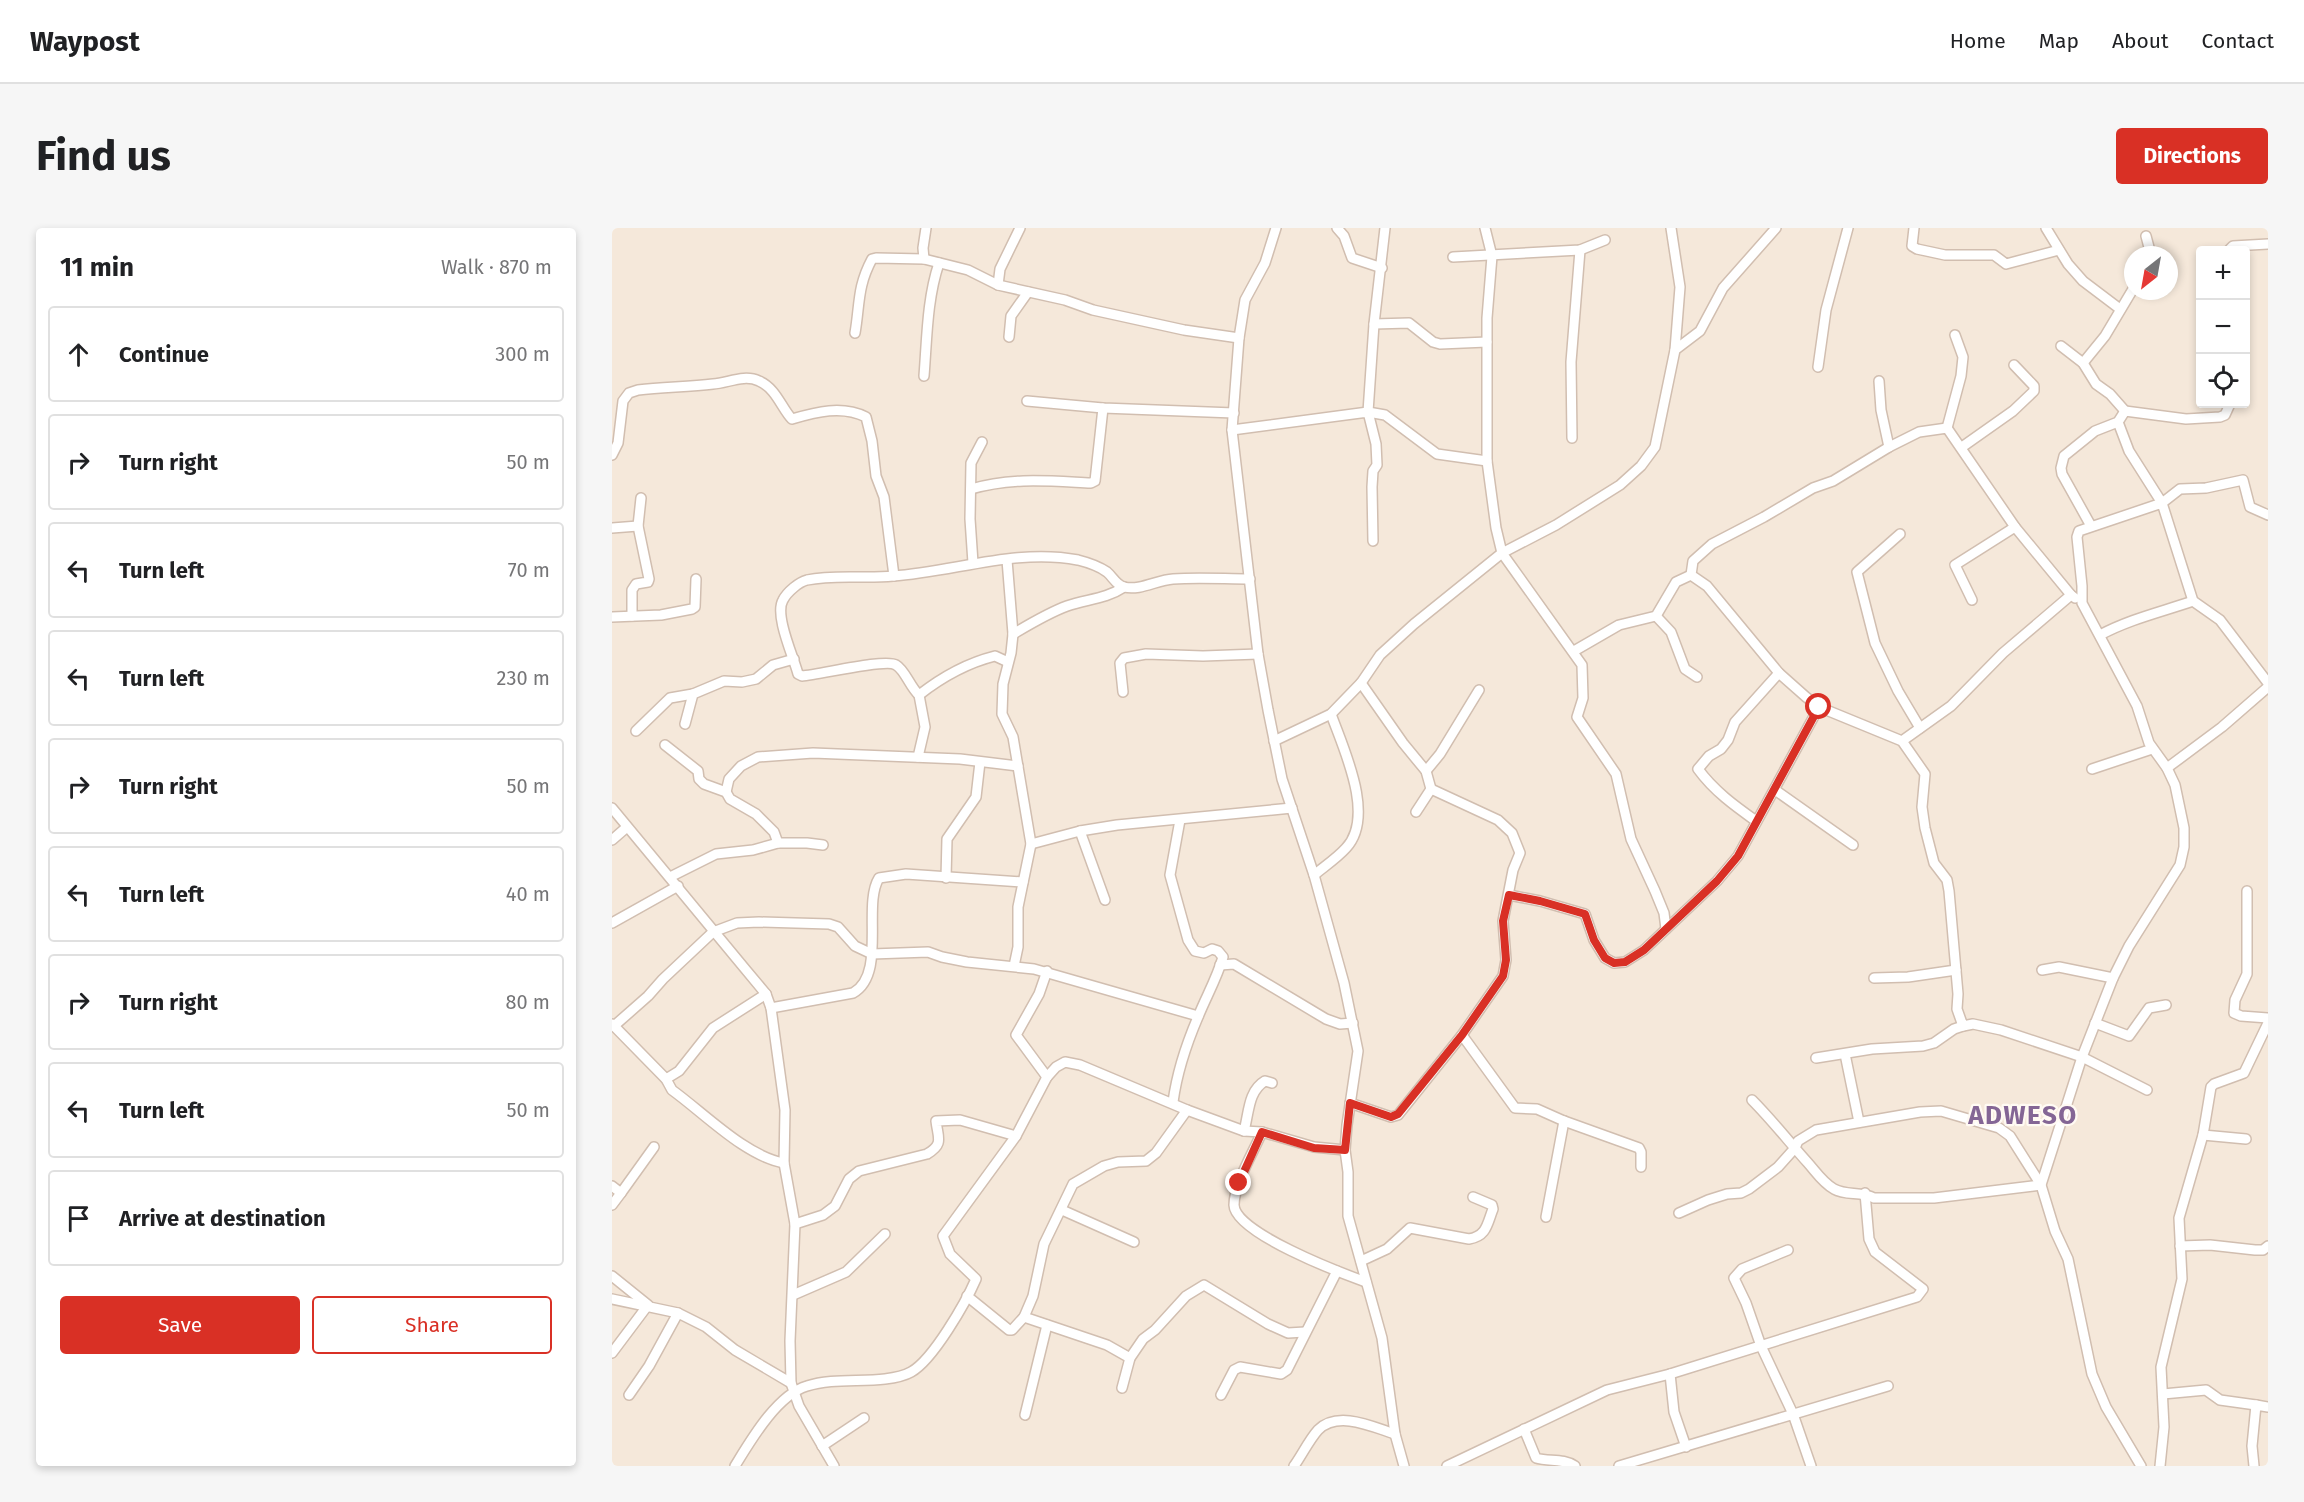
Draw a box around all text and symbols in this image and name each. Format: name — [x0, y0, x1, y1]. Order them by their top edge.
text: Waypost — [30, 25, 140, 58]
text: Home — [1950, 28, 2006, 54]
text: Map — [2039, 28, 2079, 54]
text: About — [2112, 28, 2169, 54]
text: Contact — [2202, 28, 2274, 54]
button: Directions — [2116, 128, 2268, 184]
text: Find us — [36, 131, 171, 181]
north arrow — [2124, 246, 2178, 300]
map controls — [2196, 246, 2250, 408]
button: + — [2196, 246, 2250, 300]
text: 11 min — [60, 252, 134, 283]
text: Walk · 870 m — [441, 255, 552, 279]
button: − — [2196, 300, 2250, 354]
icon: ahead — [62, 338, 95, 371]
text: Continue — [119, 341, 209, 368]
text: 300 m — [495, 342, 550, 366]
button: locate — [2196, 354, 2250, 408]
icon: right — [62, 446, 95, 479]
text: Turn right — [119, 449, 218, 476]
text: 50 m — [506, 450, 550, 474]
icon: left — [62, 554, 95, 587]
text: Turn left — [119, 557, 204, 584]
text: 70 m — [508, 558, 550, 582]
icon: left — [62, 662, 95, 695]
text: Turn left — [119, 665, 204, 692]
text: 230 m — [497, 666, 550, 690]
route start — [1805, 693, 1831, 719]
icon: right — [62, 770, 95, 803]
text: Turn right — [119, 773, 218, 800]
text: 50 m — [506, 774, 550, 798]
icon: left — [62, 878, 95, 911]
text: Turn left — [119, 881, 204, 908]
text: 40 m — [506, 882, 550, 906]
icon: right — [62, 986, 95, 1019]
text: Turn right — [119, 989, 218, 1016]
text: 80 m — [505, 990, 550, 1014]
icon: left — [62, 1094, 95, 1127]
text: Turn left — [119, 1097, 204, 1124]
text: 50 m — [506, 1098, 550, 1122]
district label: ADWESO — [1967, 1100, 2078, 1131]
route end — [1225, 1169, 1251, 1195]
icon: arrive — [62, 1202, 95, 1235]
text: Arrive at destination — [119, 1205, 326, 1232]
button: Save — [60, 1296, 300, 1354]
button: Share — [312, 1296, 552, 1354]

